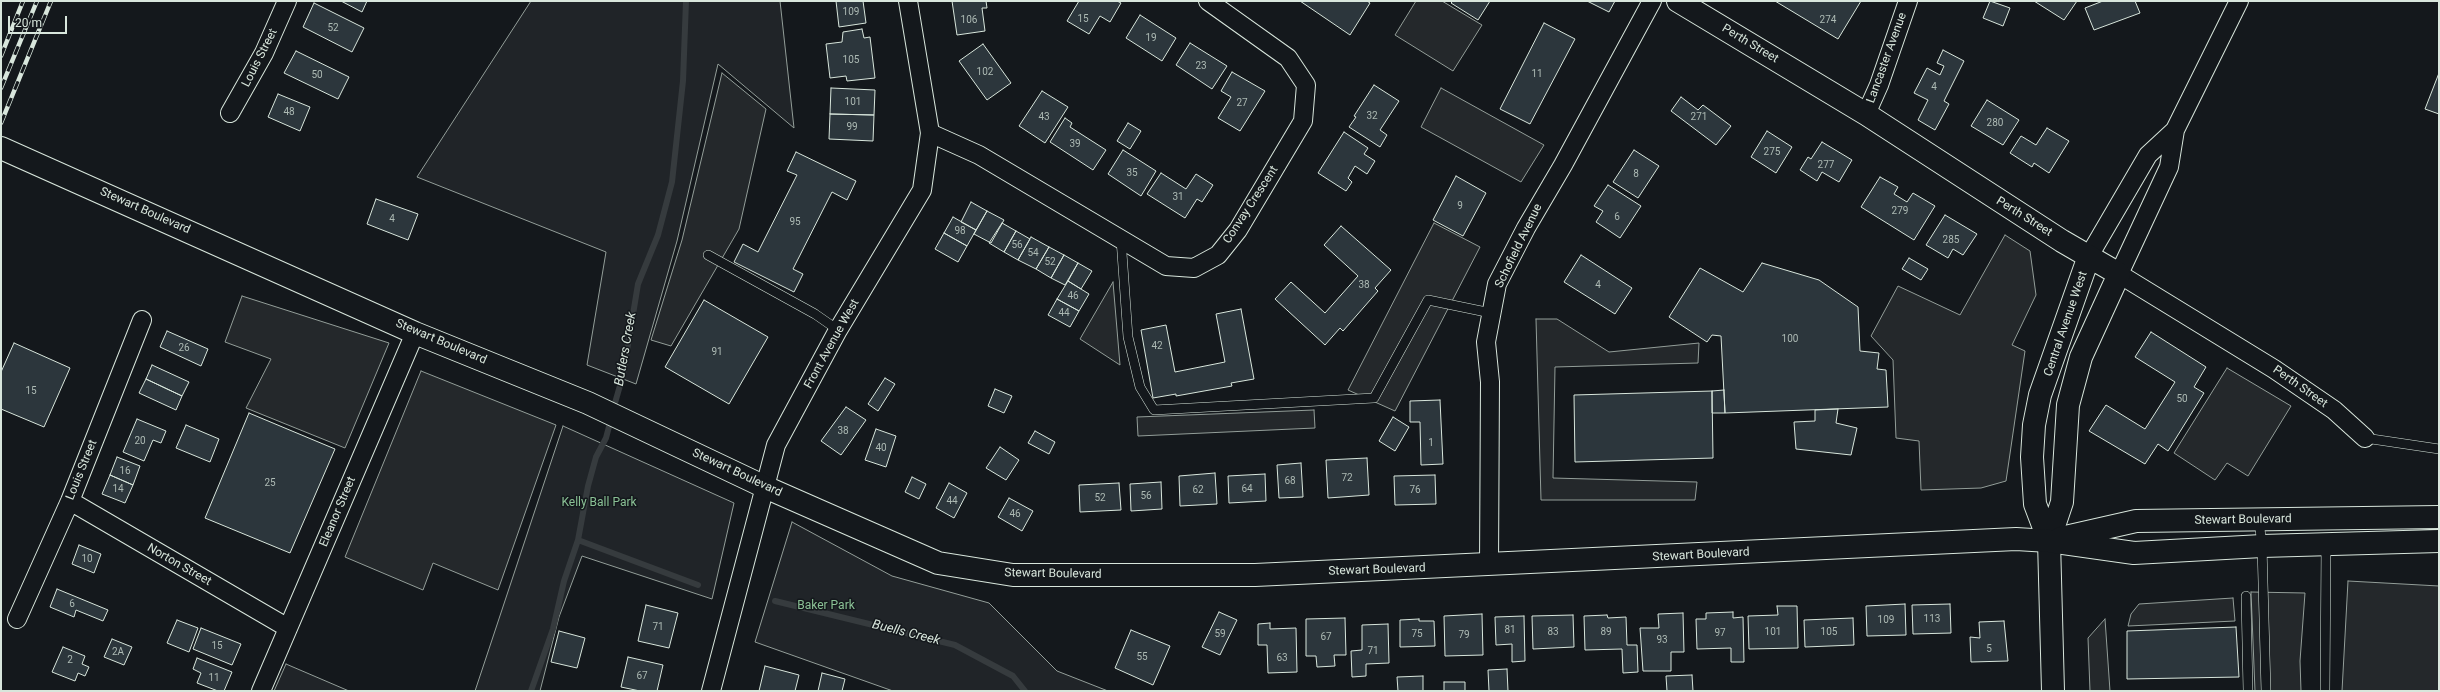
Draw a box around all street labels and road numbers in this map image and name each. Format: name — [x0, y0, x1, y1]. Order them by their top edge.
street label: Lancaster Avenue — [1864, 11, 1910, 105]
street label: Perth Street — [1719, 22, 1781, 66]
street label: Louis Street — [239, 26, 281, 90]
street label: Convay Crescent — [1221, 163, 1281, 247]
street label: Stewart Boulevard — [98, 185, 192, 237]
street label: Perth Street — [1993, 194, 2055, 240]
street label: Schofield Avenue — [1492, 202, 1546, 290]
street label: Central Avenue West — [2041, 270, 2091, 378]
street label: Front Avenue West — [801, 297, 863, 391]
street label: Stewart Boulevard — [393, 316, 489, 368]
street label: Perth Street — [2270, 363, 2330, 411]
street label: Louis Street — [63, 438, 101, 502]
street label: Stewart Boulevard — [690, 446, 784, 500]
street label: Eleanor Street — [317, 475, 359, 549]
street label: Stewart Boulevard — [2194, 512, 2292, 528]
street label: Norton Street — [144, 541, 214, 589]
street label: Stewart Boulevard — [1652, 545, 1750, 565]
street label: Stewart Boulevard — [1328, 561, 1426, 579]
street label: Stewart Boulevard — [1004, 566, 1102, 582]

